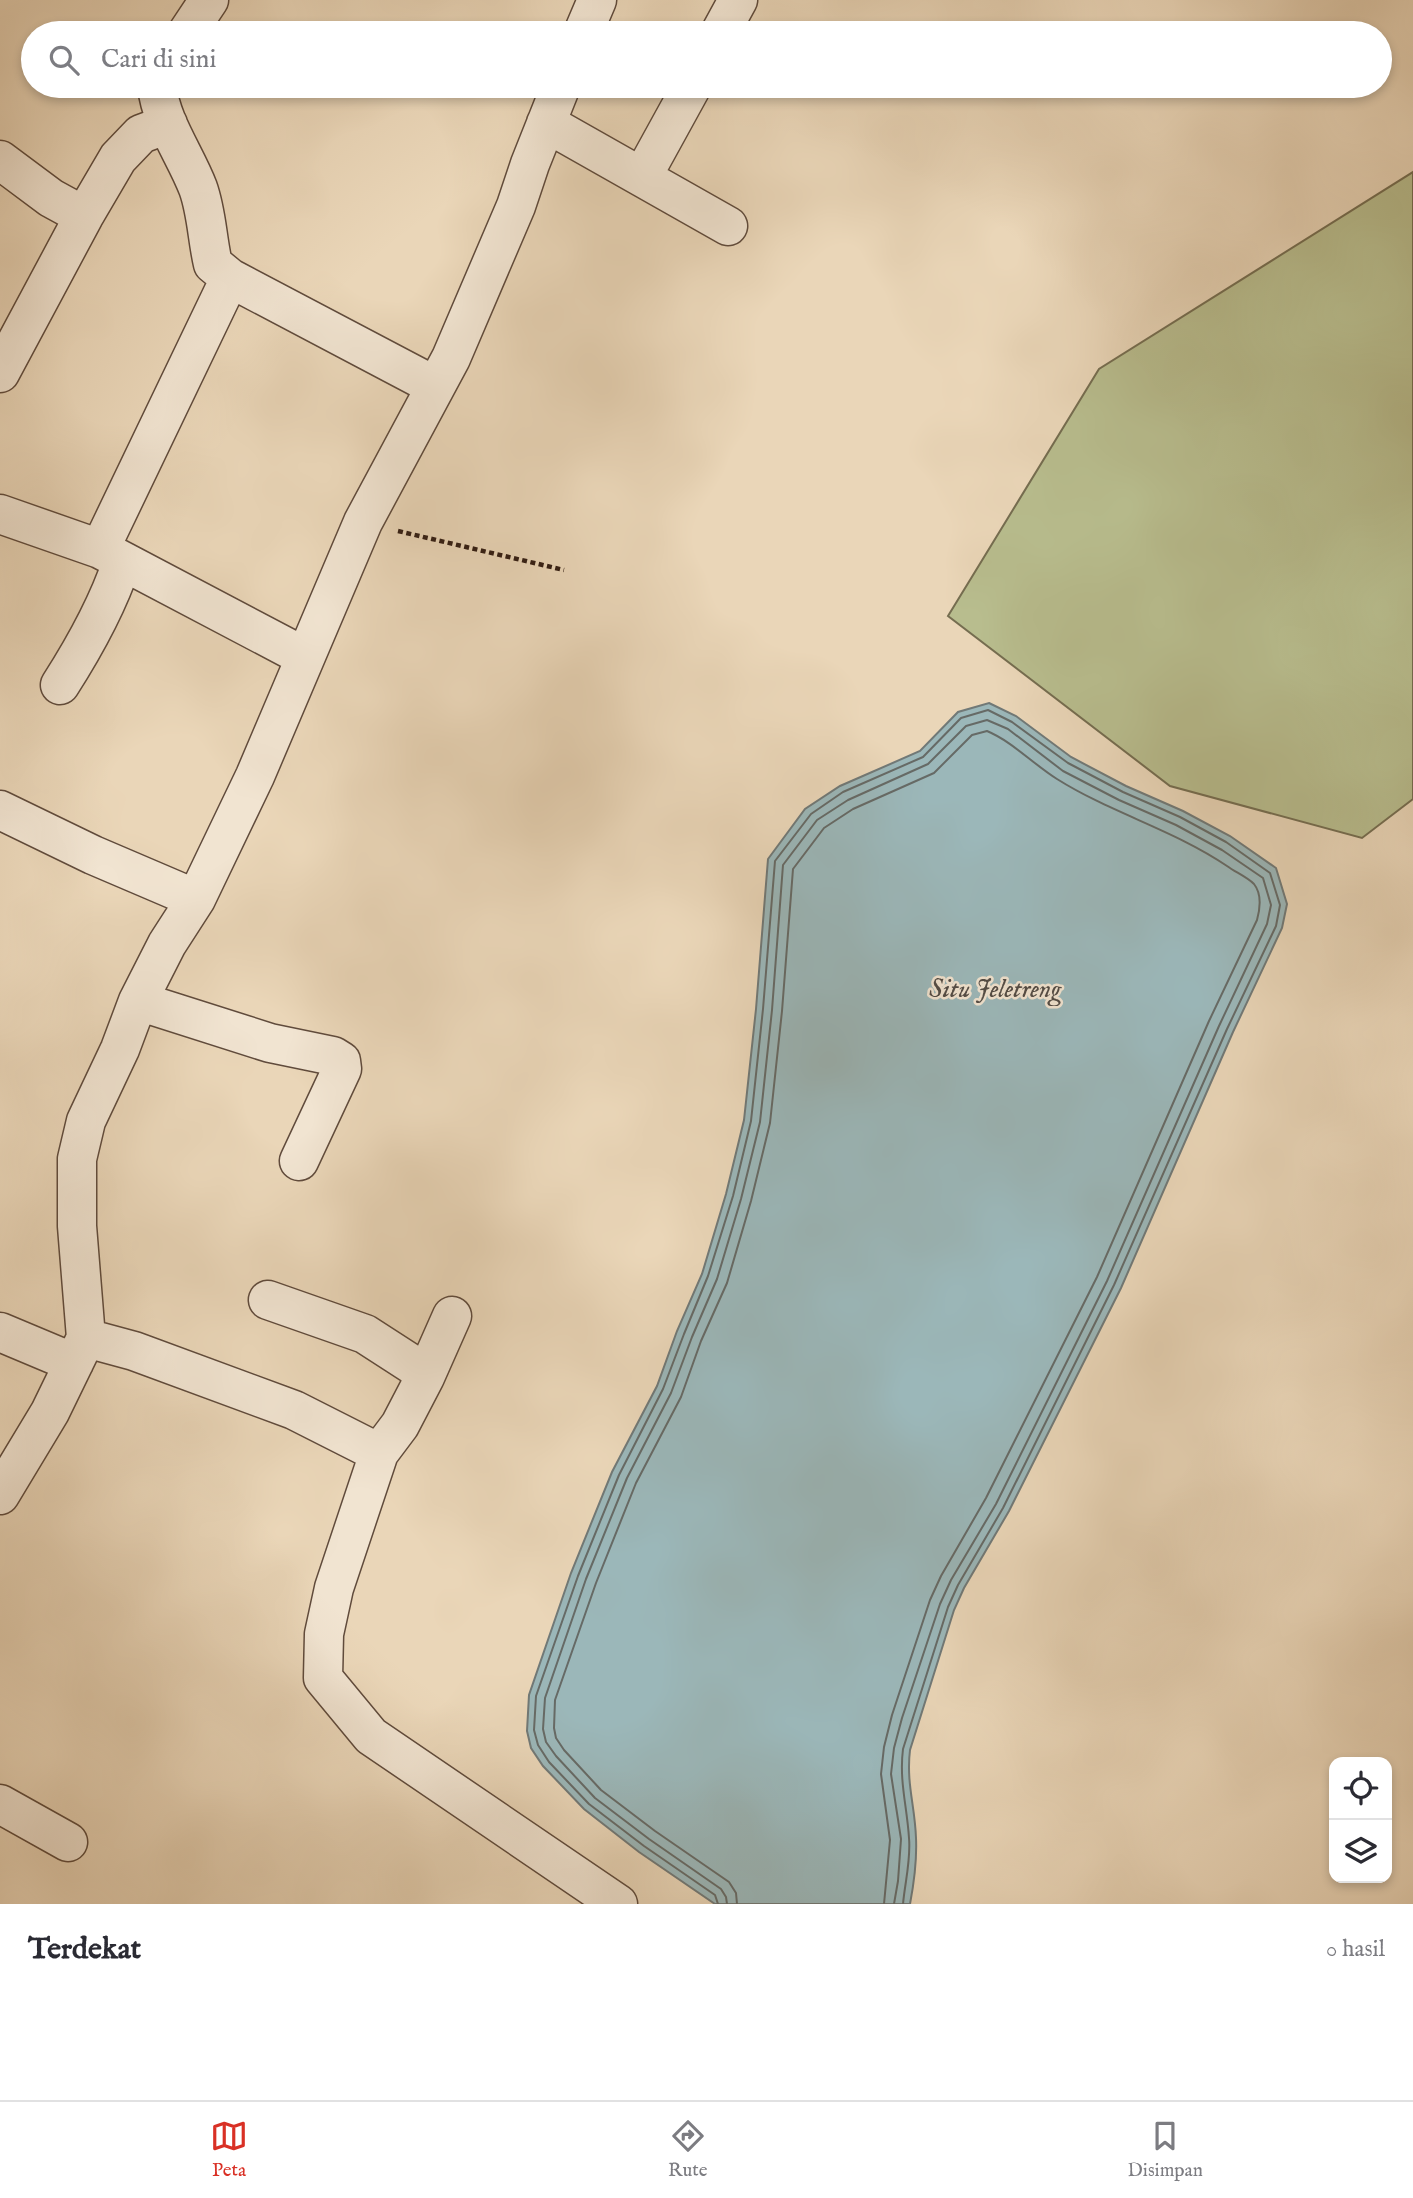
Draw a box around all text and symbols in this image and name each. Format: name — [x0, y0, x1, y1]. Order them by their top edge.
search box — [21, 21, 1392, 98]
icon: search — [45, 41, 83, 79]
text: Cari di sini — [101, 43, 216, 76]
water label: Situ Jeletreng — [929, 973, 1062, 1007]
map controls — [1329, 1757, 1392, 1883]
button: locate — [1329, 1757, 1392, 1820]
button: layers — [1329, 1820, 1392, 1883]
text: Terdekat — [28, 1931, 141, 1969]
text: 0 hasil — [1326, 1935, 1385, 1964]
tab: Peta — [210, 2117, 248, 2183]
tab: Rute — [668, 2117, 708, 2183]
tab: Disimpan — [1128, 2117, 1203, 2183]

